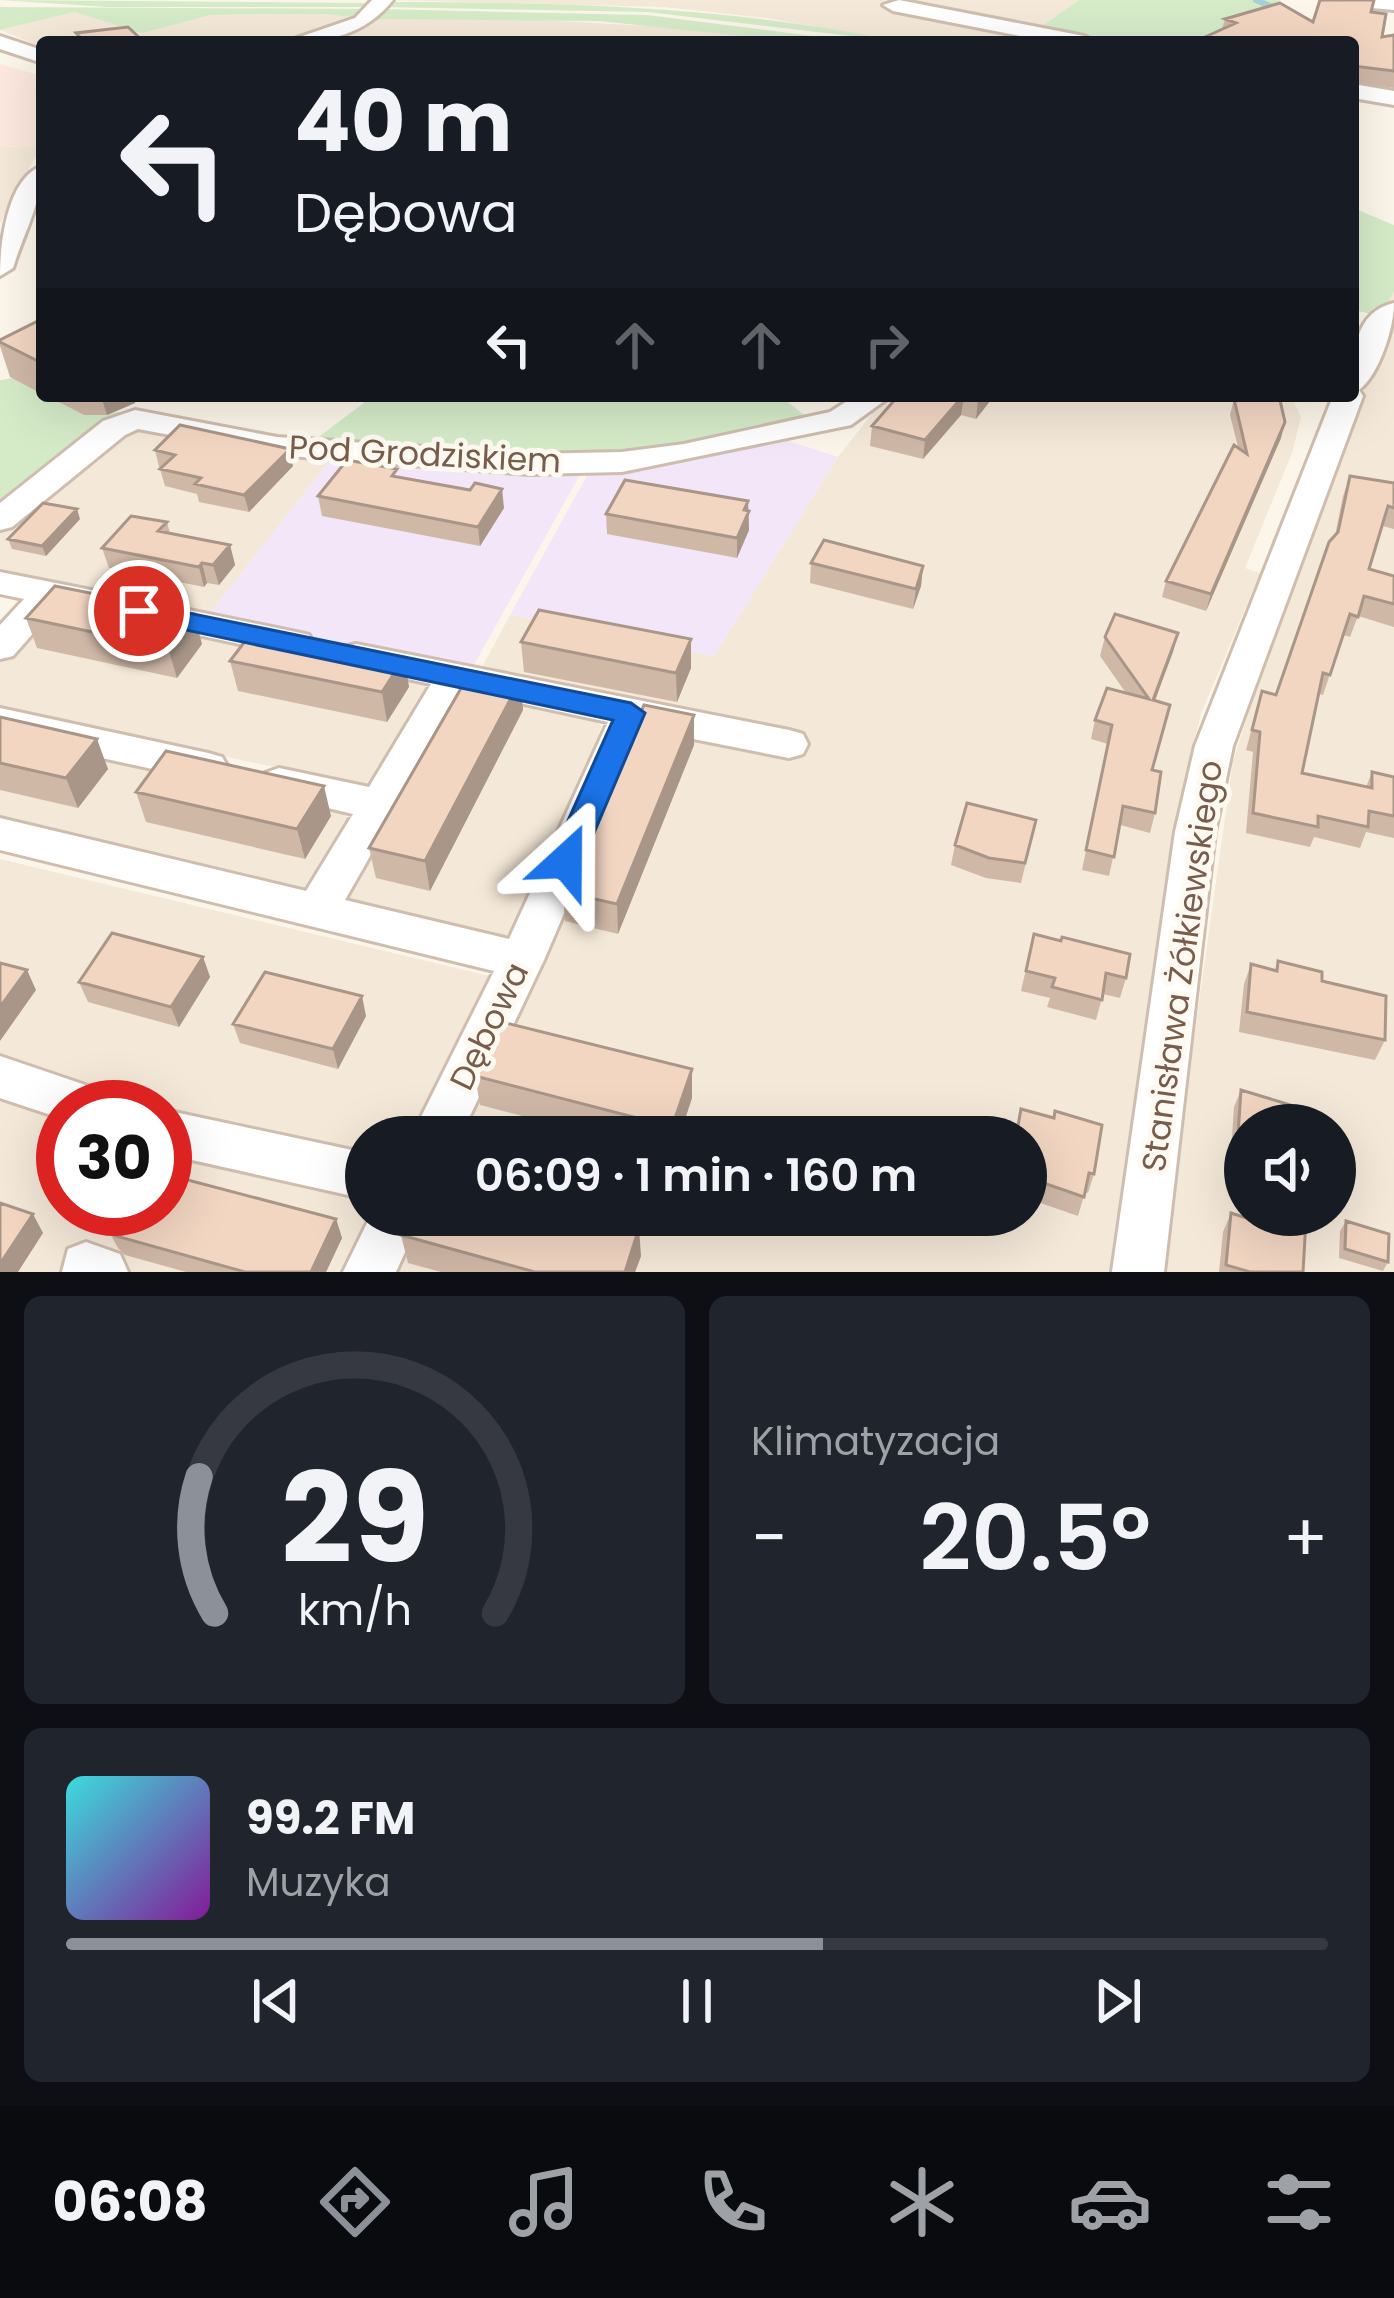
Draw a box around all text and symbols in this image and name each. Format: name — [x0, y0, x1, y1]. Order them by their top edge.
text: 40 m — [294, 63, 512, 180]
icon: left — [96, 84, 252, 240]
text: Dębowa — [294, 175, 518, 251]
icon: left — [476, 312, 542, 378]
icon: ahead — [602, 312, 668, 378]
icon: ahead — [728, 312, 794, 378]
icon: right — [854, 312, 920, 378]
street label: Pod Grodziskiem — [288, 423, 562, 485]
pin — [88, 560, 190, 662]
icon: arrive — [106, 578, 172, 644]
street label: Stanisława Żółkiewskiego — [1130, 757, 1234, 1175]
position arrow — [503, 798, 629, 924]
street label: Dębowa — [438, 954, 540, 1098]
speed limit sign: 30 — [36, 1080, 192, 1236]
map controls — [1224, 1104, 1356, 1236]
button: sound — [1224, 1104, 1356, 1236]
text: 06:09 · 1 min · 160 m — [475, 1144, 917, 1207]
text: Klimatyzacja — [751, 1414, 1000, 1469]
text: 29 — [280, 1431, 429, 1606]
text: 20.5° — [920, 1475, 1151, 1602]
text: − — [751, 1492, 787, 1584]
text: + — [1283, 1492, 1328, 1584]
text: km/h — [297, 1580, 412, 1640]
text: 99.2 FM — [246, 1787, 415, 1850]
text: Muzyka — [246, 1855, 391, 1910]
icon: previous — [243, 1968, 309, 2034]
icon: pause — [664, 1968, 730, 2034]
icon: next — [1085, 1968, 1151, 2034]
icon: directions — [313, 2160, 397, 2244]
icon: music — [502, 2160, 586, 2244]
icon: phone — [691, 2160, 775, 2244]
icon: climate — [880, 2160, 964, 2244]
icon: car — [1068, 2160, 1152, 2244]
icon: filters — [1257, 2160, 1341, 2244]
text: 06:08 — [52, 2164, 208, 2240]

